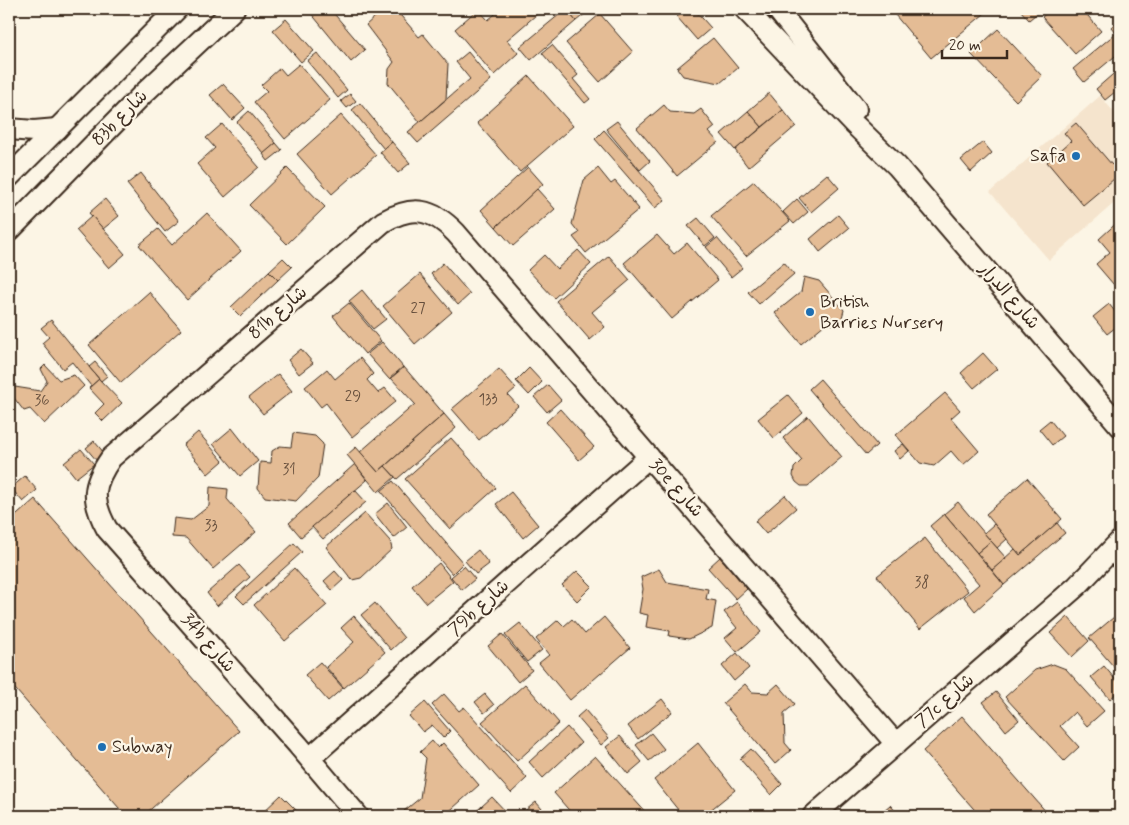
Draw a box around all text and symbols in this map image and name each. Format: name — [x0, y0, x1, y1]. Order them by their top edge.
scale bar — [942, 28, 1006, 60]
text: 20 m — [949, 36, 981, 56]
street label: 83b شارع — [87, 85, 153, 151]
place label: Safa — [1030, 144, 1066, 168]
marker: Safa — [1070, 150, 1082, 162]
street label: شارع الدرار — [973, 257, 1045, 335]
street label: 81b شارع — [244, 281, 312, 345]
place label: British Barries Nursery — [820, 290, 943, 335]
house number: 27 — [411, 299, 426, 319]
marker: British Barries Nursery — [804, 306, 816, 318]
house number: 29 — [345, 387, 361, 407]
house number: 133 — [478, 390, 498, 410]
house number: 36 — [34, 391, 50, 411]
street label: 30e شارع — [644, 453, 708, 523]
house number: 31 — [282, 460, 296, 480]
house number: 33 — [204, 516, 218, 536]
house number: 38 — [914, 573, 930, 593]
street label: 79b شارع — [443, 574, 515, 642]
street label: 34b شارع — [175, 608, 241, 678]
street label: 77c شارع — [910, 669, 980, 733]
place label: Subway — [112, 735, 173, 759]
marker: Subway — [96, 741, 108, 753]

